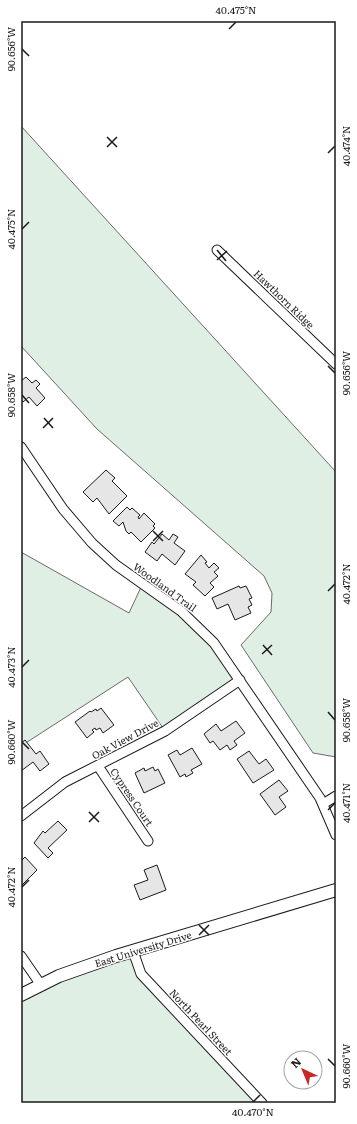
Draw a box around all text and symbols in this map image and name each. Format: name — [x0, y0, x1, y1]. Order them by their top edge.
text: 40.475°N — [216, 2, 256, 17]
text: 90.656°W — [3, 27, 18, 71]
text: 40.474°N — [338, 126, 353, 166]
text: 40.475°N — [3, 209, 18, 249]
street label: Hawthorn Ridge — [251, 266, 318, 331]
text: 90.656°W — [338, 351, 353, 395]
text: 90.658°W — [3, 373, 18, 417]
street label: Woodland Trail — [130, 558, 201, 615]
text: 40.472°N — [338, 563, 353, 605]
text: 40.473°N — [3, 646, 18, 688]
text: 90.658°W — [338, 698, 353, 742]
street label: Oak View Drive — [89, 715, 161, 762]
text: 90.660°W — [3, 719, 18, 765]
street label: Cypress Court — [107, 765, 157, 829]
text: 40.471°N — [338, 783, 353, 823]
text: 40.472°N — [3, 866, 18, 908]
street label: East University Drive — [92, 927, 193, 970]
street label: North Pearl Street — [167, 985, 236, 1058]
text: 90.660°W — [338, 1043, 353, 1089]
north arrow — [283, 1050, 323, 1090]
text: N — [286, 1053, 304, 1071]
text: 40.470°N — [232, 1104, 274, 1119]

